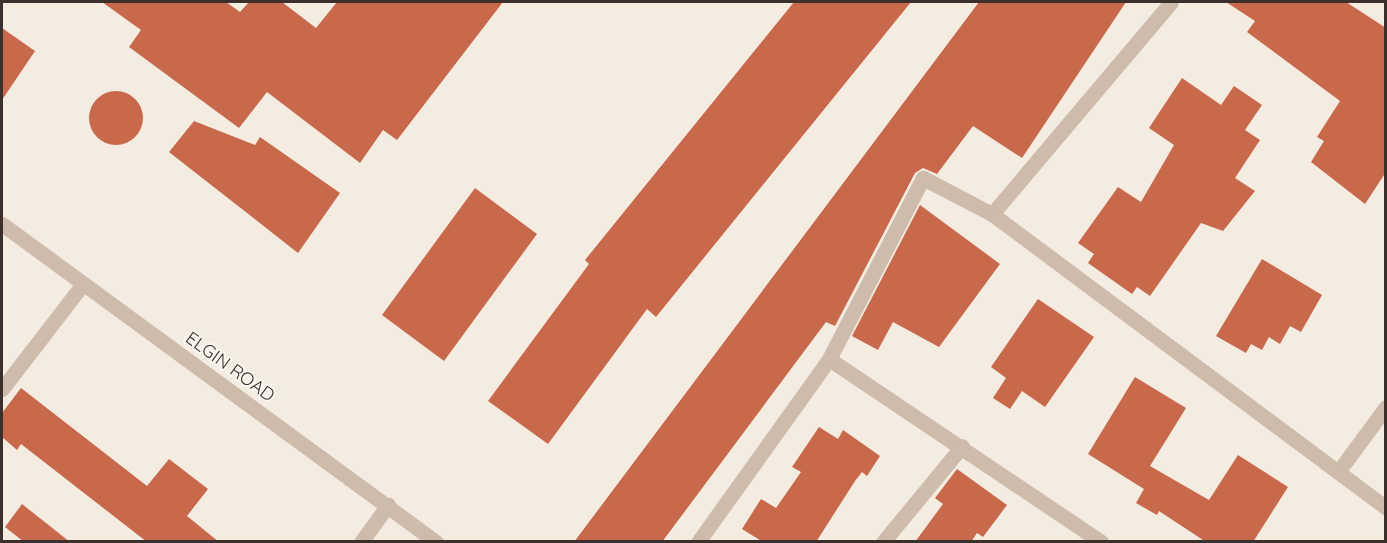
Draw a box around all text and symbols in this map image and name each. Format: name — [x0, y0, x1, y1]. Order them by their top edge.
street label: ELGIN ROAD — [181, 327, 279, 407]

